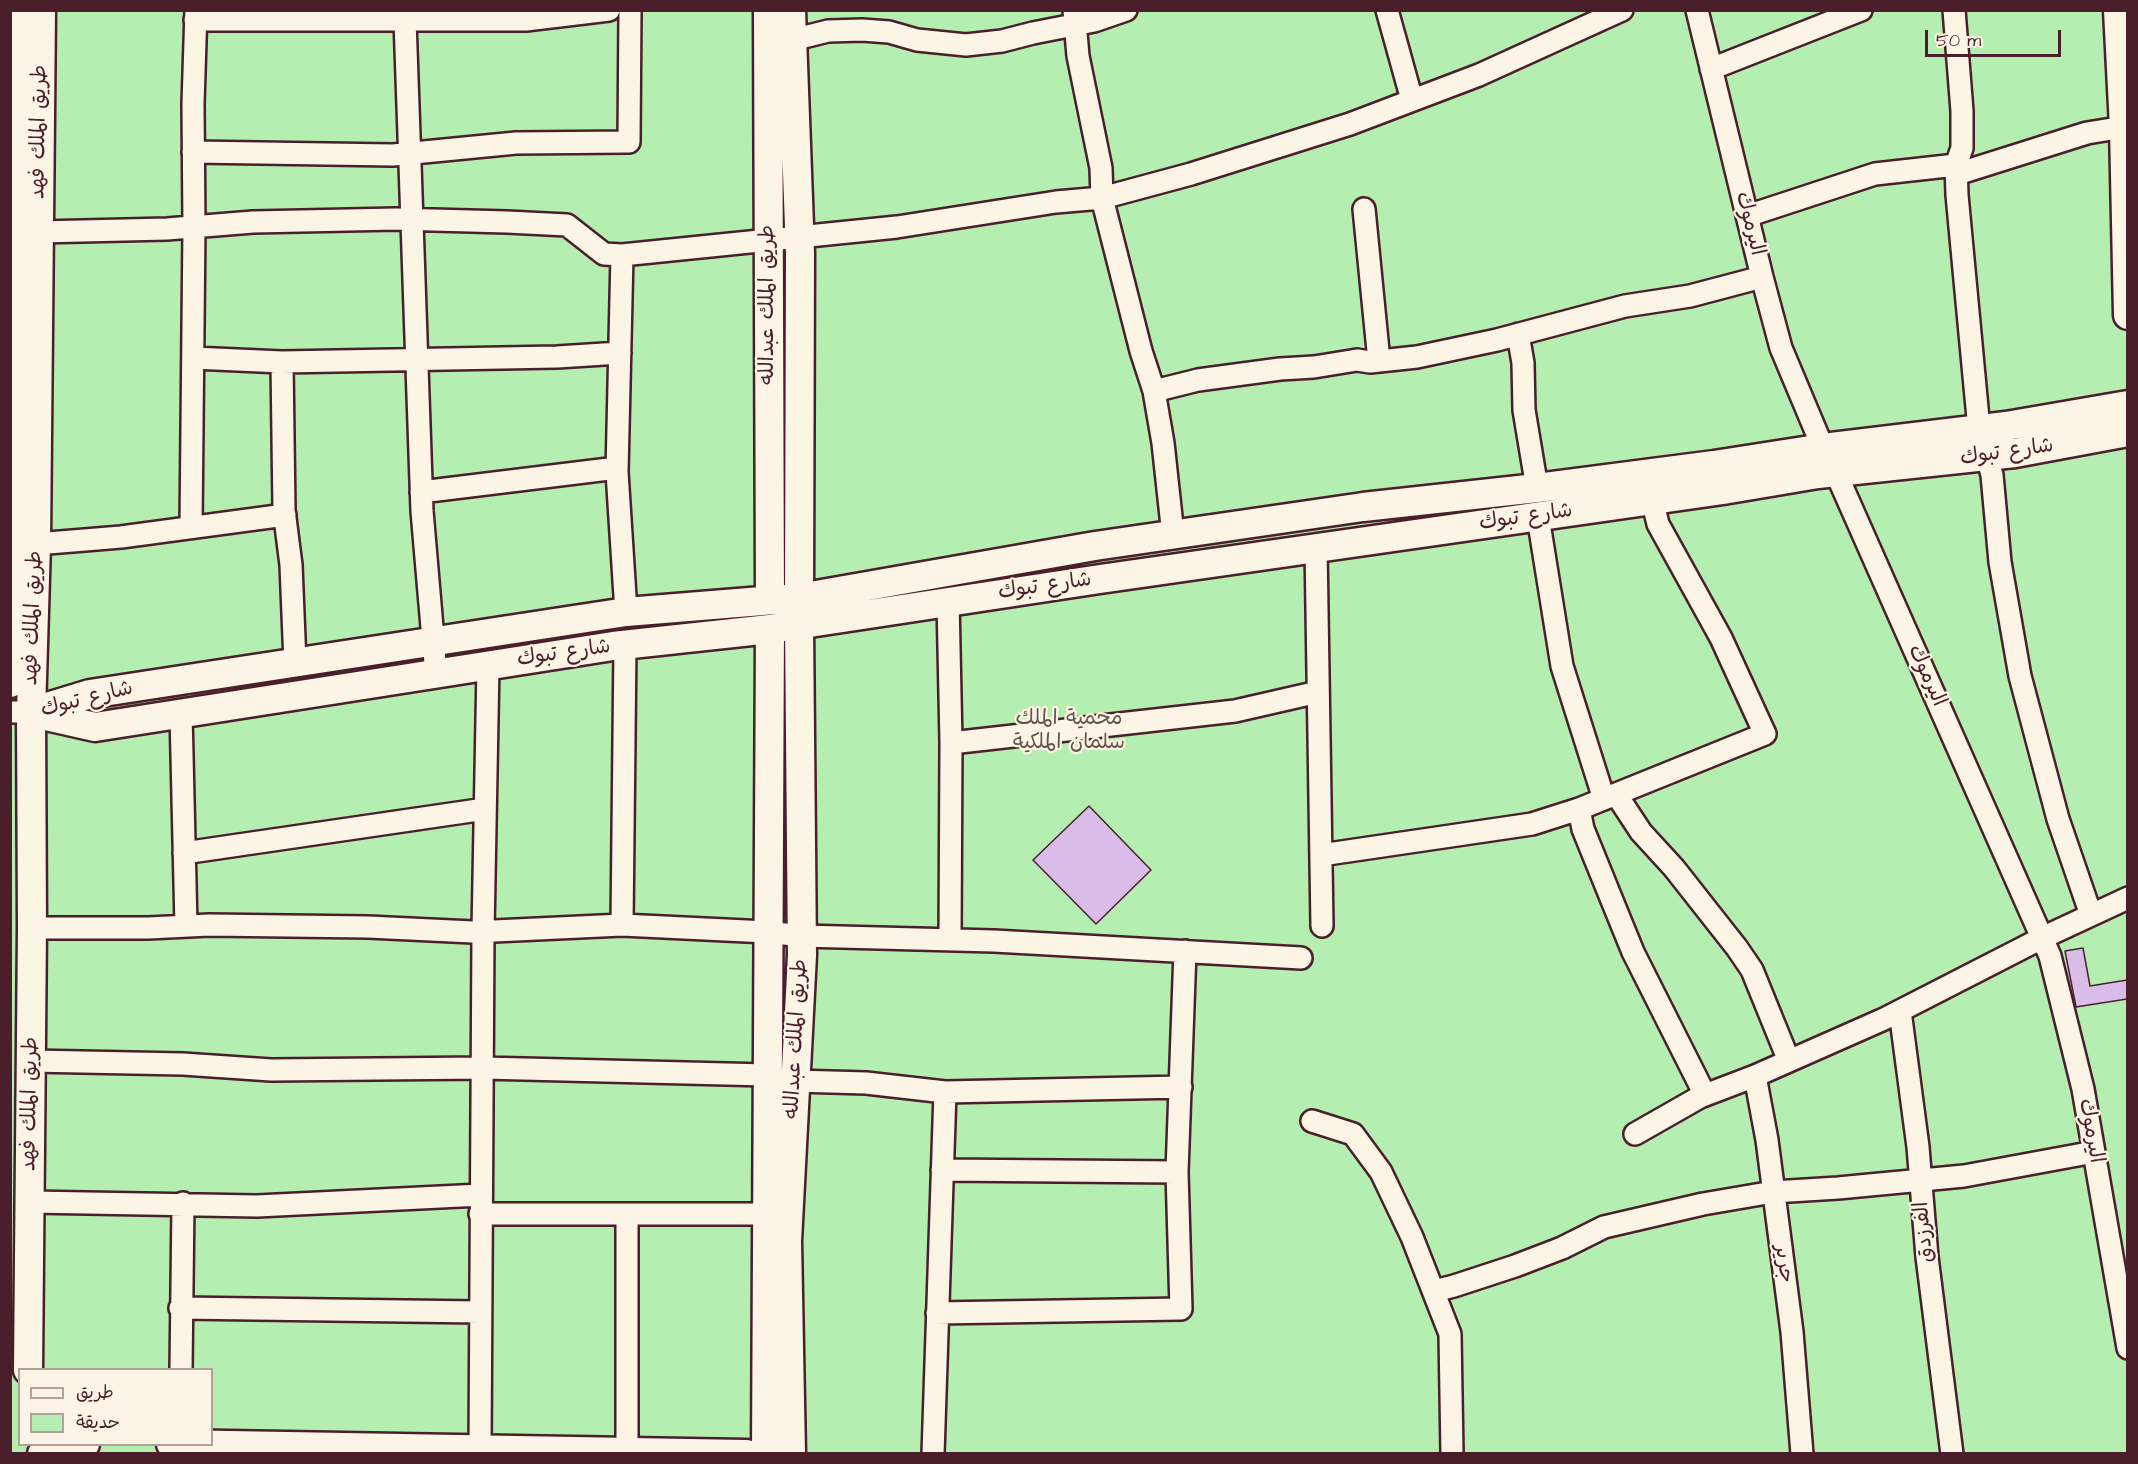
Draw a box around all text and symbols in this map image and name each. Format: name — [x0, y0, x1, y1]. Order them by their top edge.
scale bar — [1928, 18, 2064, 56]
text: 50 m — [1936, 28, 1981, 53]
street label: طريق الملك فهد — [26, 65, 54, 199]
street label: اليرموك — [1729, 189, 1769, 259]
street label: طريق الملك عبدالله — [756, 225, 782, 385]
street label: شارع تبوك — [1959, 434, 2055, 472]
street label: شارع تبوك — [1478, 499, 1574, 537]
street label: طريق الملك فهد — [19, 550, 49, 686]
street label: شارع تبوك — [997, 568, 1093, 606]
street label: شارع تبوك — [516, 635, 612, 673]
street label: اليرموك — [1901, 641, 1951, 711]
street label: شارع تبوك — [38, 676, 136, 724]
park label: محمية الملك سلمان الملكية — [1013, 707, 1125, 757]
street label: طريق الملك عبدالله — [780, 958, 814, 1120]
street label: طريق الملك فهد — [17, 1037, 45, 1171]
street label: اليرموك — [2072, 1097, 2108, 1165]
street label: الفرزدق — [1910, 1200, 1940, 1264]
street label: جرير — [1768, 1243, 1798, 1285]
legend — [18, 1368, 213, 1446]
text: طريق — [76, 1380, 114, 1405]
text: حديقة — [76, 1410, 120, 1435]

